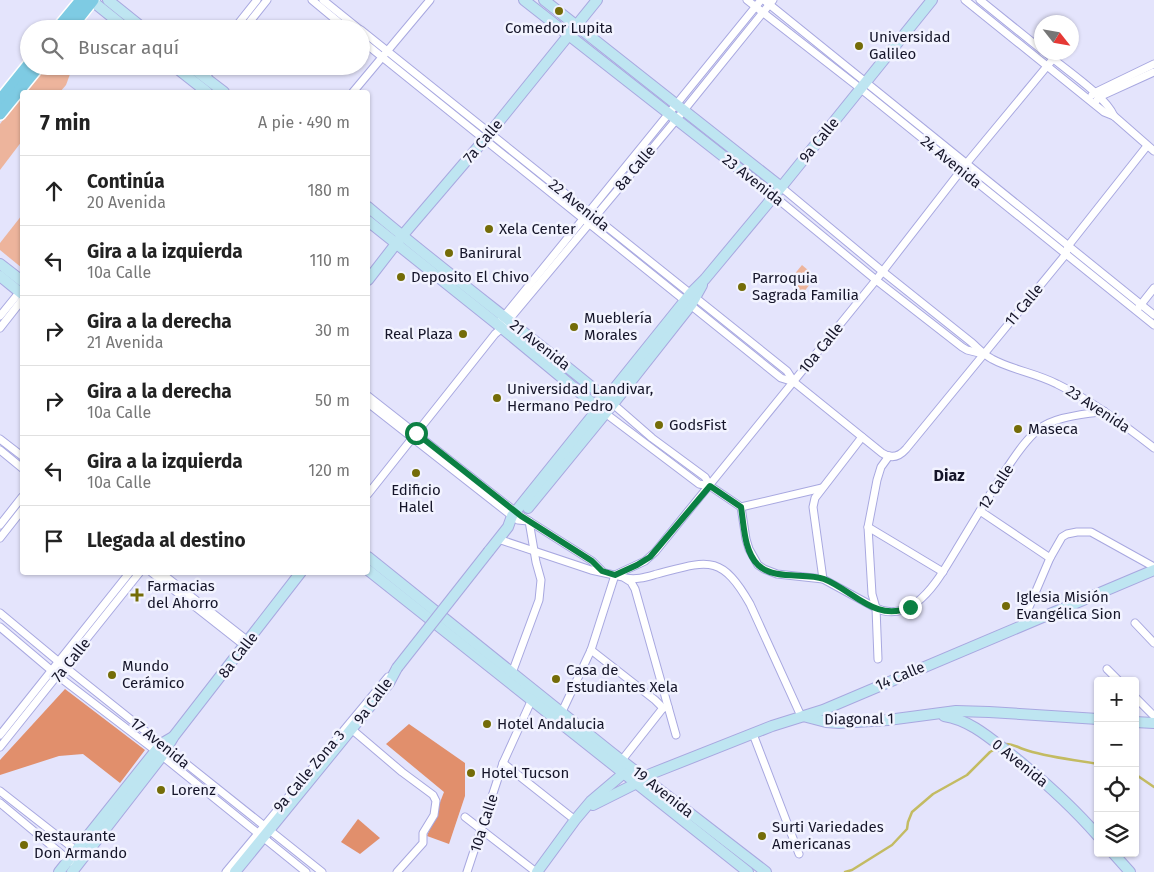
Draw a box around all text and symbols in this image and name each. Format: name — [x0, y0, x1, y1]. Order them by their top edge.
marker: Comedor Lupita — [553, 5, 565, 17]
north arrow — [1034, 15, 1079, 60]
place label: Comedor Lupita — [505, 19, 613, 37]
search box — [20, 20, 370, 75]
place label: Universidad Galileo — [869, 28, 950, 63]
icon: search — [38, 34, 66, 62]
text: Buscar aquí — [78, 36, 179, 59]
marker: Universidad Galileo — [853, 40, 865, 52]
text: 7 min — [40, 110, 91, 136]
text: A pie · 490 m — [258, 113, 350, 132]
street label: 9a Calle — [795, 114, 843, 166]
street label: 7a Calle — [460, 115, 506, 167]
street label: 24 Avenida — [917, 132, 985, 192]
street label: 8a Calle — [611, 142, 659, 194]
street label: 23 Avenida — [719, 150, 787, 210]
text: Continúa — [87, 170, 165, 193]
street label: 22 Avenida — [545, 175, 613, 235]
icon: ahead — [40, 177, 68, 205]
text: 180 m — [307, 181, 350, 200]
text: 20 Avenida — [87, 193, 166, 212]
place label: Xela Center — [499, 220, 576, 238]
marker: Xela Center — [483, 223, 495, 235]
text: Gira a la izquierda — [87, 240, 243, 263]
place label: Banirural — [459, 244, 522, 262]
icon: left — [40, 247, 68, 275]
marker: Banirural — [443, 247, 455, 259]
text: 110 m — [309, 251, 350, 270]
text: 10a Calle — [87, 263, 151, 282]
place label: Deposito El Chivo — [411, 268, 529, 286]
place label: Parroquia Sagrada Familia — [752, 269, 859, 304]
marker: Deposito El Chivo — [395, 271, 407, 283]
street label: 11 Calle — [1001, 280, 1047, 330]
marker: Parroquia Sagrada Familia — [736, 281, 748, 293]
place label: Mueblería Morales — [584, 309, 652, 344]
text: Gira a la derecha — [87, 310, 232, 333]
street label: 21 Avenida — [506, 316, 574, 374]
icon: right — [40, 317, 68, 345]
street label: 10a Calle — [795, 319, 847, 377]
text: 30 m — [315, 321, 350, 340]
marker: Mueblería Morales — [568, 321, 580, 333]
place label: Real Plaza — [384, 325, 453, 343]
marker: Real Plaza — [457, 328, 469, 340]
text: 21 Avenida — [87, 333, 164, 352]
text: Gira a la derecha — [87, 380, 232, 403]
place label: Universidad Landivar, Hermano Pedro — [507, 380, 653, 415]
street label: 23 Avenida — [1062, 382, 1134, 436]
icon: right — [40, 387, 68, 415]
text: 50 m — [315, 391, 350, 410]
marker: Universidad Landivar, Hermano Pedro — [491, 392, 503, 404]
text: 10a Calle — [87, 403, 151, 422]
place label: GodsFist — [669, 416, 727, 434]
marker: GodsFist — [653, 419, 665, 431]
place label: Maseca — [1028, 420, 1078, 438]
route start — [405, 422, 428, 445]
marker: Maseca — [1012, 423, 1024, 435]
text: Gira a la izquierda — [87, 450, 243, 473]
icon: left — [40, 457, 68, 485]
text: 120 m — [308, 461, 350, 480]
street label: 12 Calle — [975, 461, 1017, 513]
district label: Diaz — [933, 466, 965, 485]
marker: Edificio Halel — [410, 467, 422, 479]
text: 10a Calle — [87, 473, 151, 492]
place label: Edificio Halel — [391, 481, 441, 516]
icon: arrive — [40, 527, 68, 555]
text: Llegada al destino — [87, 529, 246, 552]
place label: Farmacias del Ahorro — [147, 577, 219, 612]
place label: Iglesia Misión Evangélica Sion — [1016, 588, 1121, 623]
marker: Farmacias del Ahorro — [131, 589, 143, 601]
route end — [899, 596, 922, 619]
marker: Iglesia Misión Evangélica Sion — [1000, 600, 1012, 612]
street label: 8a Calle — [214, 628, 262, 682]
street label: 7a Calle — [48, 634, 94, 686]
place label: Mundo Cerámico — [122, 657, 184, 692]
street label: 14 Calle — [873, 658, 927, 694]
place label: Casa de Estudiantes Xela — [566, 661, 678, 696]
marker: Mundo Cerámico — [106, 669, 118, 681]
marker: Casa de Estudiantes Xela — [550, 673, 562, 685]
street label: 9a Calle — [350, 674, 396, 728]
map controls — [1094, 677, 1139, 857]
button: + — [1094, 677, 1139, 722]
street label: Diagonal 1 — [824, 709, 894, 729]
street label: 17 Avenida — [127, 714, 193, 772]
place label: Hotel Andalucia — [497, 715, 605, 733]
marker: Hotel Andalucia — [481, 718, 493, 730]
button: − — [1094, 722, 1139, 767]
street label: 9a Calle Zona 3 — [269, 726, 349, 816]
street label: 0 Avenida — [988, 735, 1052, 791]
street label: 19 Avenida — [629, 763, 697, 821]
place label: Hotel Tucson — [481, 764, 569, 782]
marker: Hotel Tucson — [465, 767, 477, 779]
button: locate — [1094, 767, 1139, 812]
place label: Lorenz — [171, 781, 216, 799]
marker: Lorenz — [155, 784, 167, 796]
street label: 10a Calle — [466, 792, 502, 854]
button: layers — [1094, 812, 1139, 857]
place label: Surti Variedades Americanas — [772, 818, 884, 853]
place label: Restaurante Don Armando — [34, 827, 127, 862]
marker: Surti Variedades Americanas — [756, 830, 768, 842]
marker: Restaurante Don Armando — [18, 839, 30, 851]

